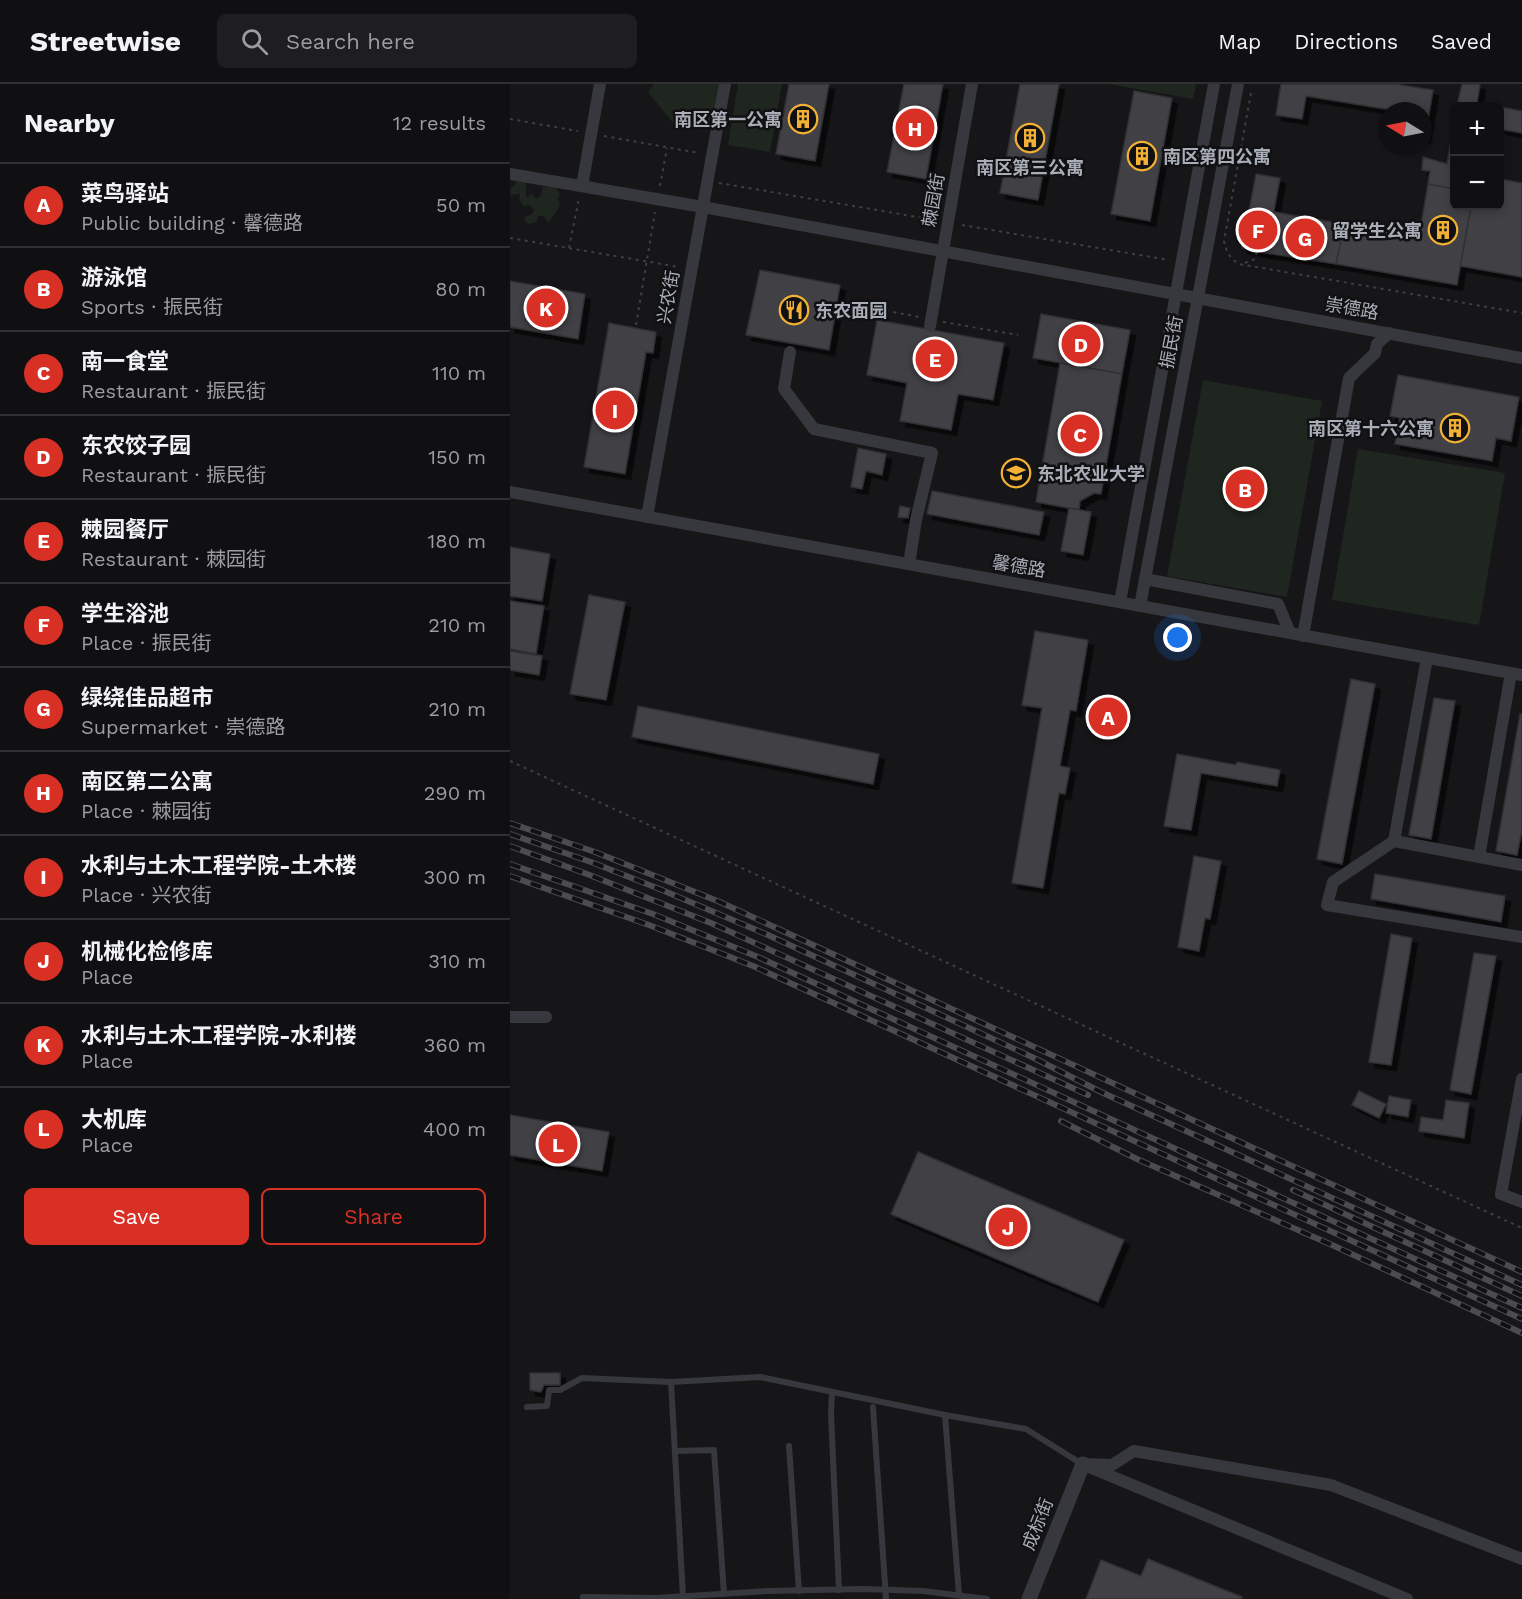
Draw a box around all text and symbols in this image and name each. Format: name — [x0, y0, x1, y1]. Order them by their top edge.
search box — [217, 14, 637, 68]
text: Streetwise — [30, 25, 181, 58]
icon: search — [238, 25, 271, 58]
text: Search here — [286, 29, 415, 54]
text: Map — [1218, 29, 1261, 54]
text: Directions — [1294, 29, 1398, 54]
text: Saved — [1431, 29, 1492, 54]
north arrow — [1378, 102, 1432, 156]
map controls — [1450, 102, 1504, 210]
button: + — [1450, 102, 1504, 156]
building icon: 南区第一公寓 — [787, 103, 819, 135]
pin: H — [896, 106, 934, 150]
text: Nearby — [24, 108, 115, 138]
place label: 南区第一公寓 — [674, 109, 782, 130]
text: 12 results — [393, 111, 486, 135]
building icon: 南区第三公寓 — [1014, 122, 1046, 154]
building icon: 南区第四公寓 — [1126, 140, 1158, 172]
place label: 南区第四公寓 — [1163, 146, 1271, 167]
button: − — [1450, 156, 1504, 210]
place label: 南区第三公寓 — [976, 157, 1084, 178]
street label: 棘园街 — [918, 172, 948, 228]
text: 菜鸟驿站 — [81, 181, 169, 206]
text: A — [37, 193, 50, 217]
text: 50 m — [436, 193, 486, 217]
pin: F — [1238, 208, 1278, 252]
text: Public building · 馨德路 — [81, 211, 303, 235]
building icon: 留学生公寓 — [1427, 214, 1459, 246]
pin: G — [1286, 216, 1324, 260]
place label: 留学生公寓 — [1332, 220, 1422, 241]
text: 游泳馆 — [81, 265, 147, 290]
street label: 兴农街 — [653, 269, 683, 325]
text: B — [37, 277, 50, 301]
text: 80 m — [435, 277, 486, 301]
pin: K — [526, 286, 566, 330]
street label: 崇德路 — [1324, 293, 1380, 323]
restaurant icon: 东农面园 — [778, 294, 810, 326]
text: Sports · 振民街 — [81, 295, 223, 319]
place label: 东农面园 — [815, 300, 887, 321]
street label: 振民街 — [1156, 313, 1186, 371]
pin: D — [1062, 322, 1100, 366]
pin: E — [916, 336, 954, 382]
text: 南一食堂 — [81, 349, 169, 374]
text: C — [37, 361, 50, 385]
text: 110 m — [432, 361, 486, 385]
text: Restaurant · 振民街 — [81, 379, 266, 403]
pin: I — [596, 388, 634, 432]
pin: C — [1060, 412, 1100, 456]
building icon: 南区第十六公寓 — [1439, 412, 1471, 444]
place label: 南区第十六公寓 — [1308, 418, 1434, 439]
text: 东农饺子园 — [81, 433, 191, 458]
text: D — [36, 445, 51, 469]
text: 150 m — [428, 445, 486, 469]
school or university icon: 东北农业大学 — [1000, 457, 1032, 489]
text: Restaurant · 振民街 — [81, 463, 266, 487]
place label: 东北农业大学 — [1037, 463, 1145, 484]
pin: B — [1226, 466, 1264, 512]
text: 棘园餐厅 — [81, 517, 169, 542]
text: E — [37, 529, 50, 553]
text: 180 m — [428, 529, 486, 553]
text: Restaurant · 棘园街 — [81, 547, 266, 571]
street label: 馨德路 — [991, 551, 1047, 581]
text: 学生浴池 — [81, 601, 169, 626]
text: F — [37, 613, 50, 637]
text: 210 m — [428, 613, 486, 637]
your location — [1163, 623, 1192, 652]
text: Place · 振民街 — [81, 631, 212, 655]
text: 绿绕佳品超市 — [81, 685, 213, 710]
pin: A — [1088, 694, 1128, 740]
text: G — [36, 697, 51, 721]
text: 210 m — [428, 697, 486, 721]
text: Supermarket · 崇德路 — [81, 715, 286, 739]
text: 南区第二公寓 — [81, 769, 213, 794]
text: H — [36, 781, 51, 805]
text: 290 m — [424, 781, 486, 805]
text: Place · 棘园街 — [81, 799, 212, 823]
text: 水利与土木工程学院-土木楼 — [81, 853, 357, 878]
text: I — [40, 865, 47, 889]
text: 300 m — [424, 865, 486, 889]
text: Place · 兴农街 — [81, 883, 212, 907]
text: 机械化检修库 — [81, 939, 213, 964]
text: J — [37, 949, 50, 973]
text: 310 m — [428, 949, 486, 973]
text: Place — [81, 965, 133, 989]
text: 水利与土木工程学院-水利楼 — [81, 1023, 357, 1048]
text: K — [37, 1033, 50, 1057]
text: 360 m — [424, 1033, 486, 1057]
text: Place — [81, 1049, 133, 1073]
text: 大机库 — [81, 1107, 147, 1132]
text: L — [37, 1117, 50, 1141]
text: 400 m — [423, 1117, 486, 1141]
pin: L — [538, 1122, 578, 1166]
text: Place — [81, 1133, 133, 1157]
button: Save — [24, 1188, 249, 1245]
button: Share — [261, 1188, 486, 1245]
pin: J — [988, 1204, 1028, 1250]
street label: 成标街 — [1017, 1495, 1057, 1553]

